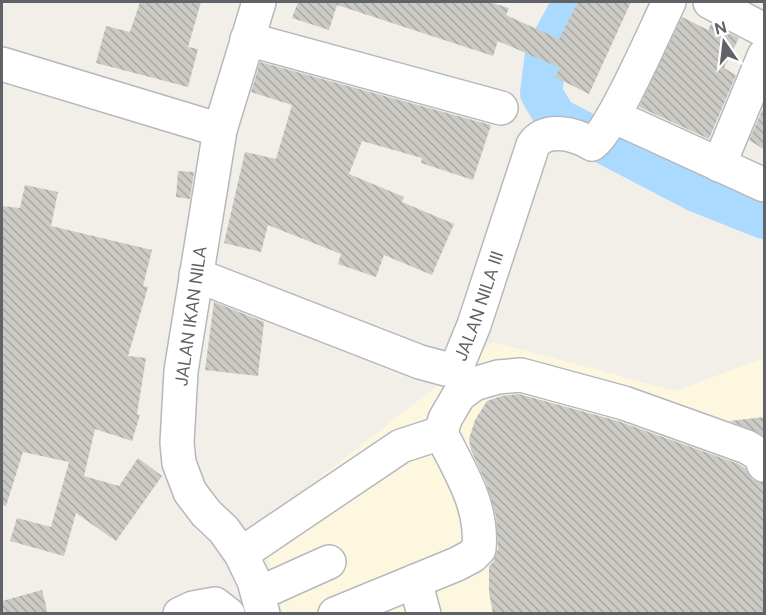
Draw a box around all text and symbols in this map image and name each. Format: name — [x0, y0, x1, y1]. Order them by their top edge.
north arrow — [694, 12, 754, 72]
text: N — [712, 16, 729, 40]
street label: JALAN IKAN NILA — [169, 244, 213, 388]
street label: JALAN NILA III — [449, 248, 509, 364]

